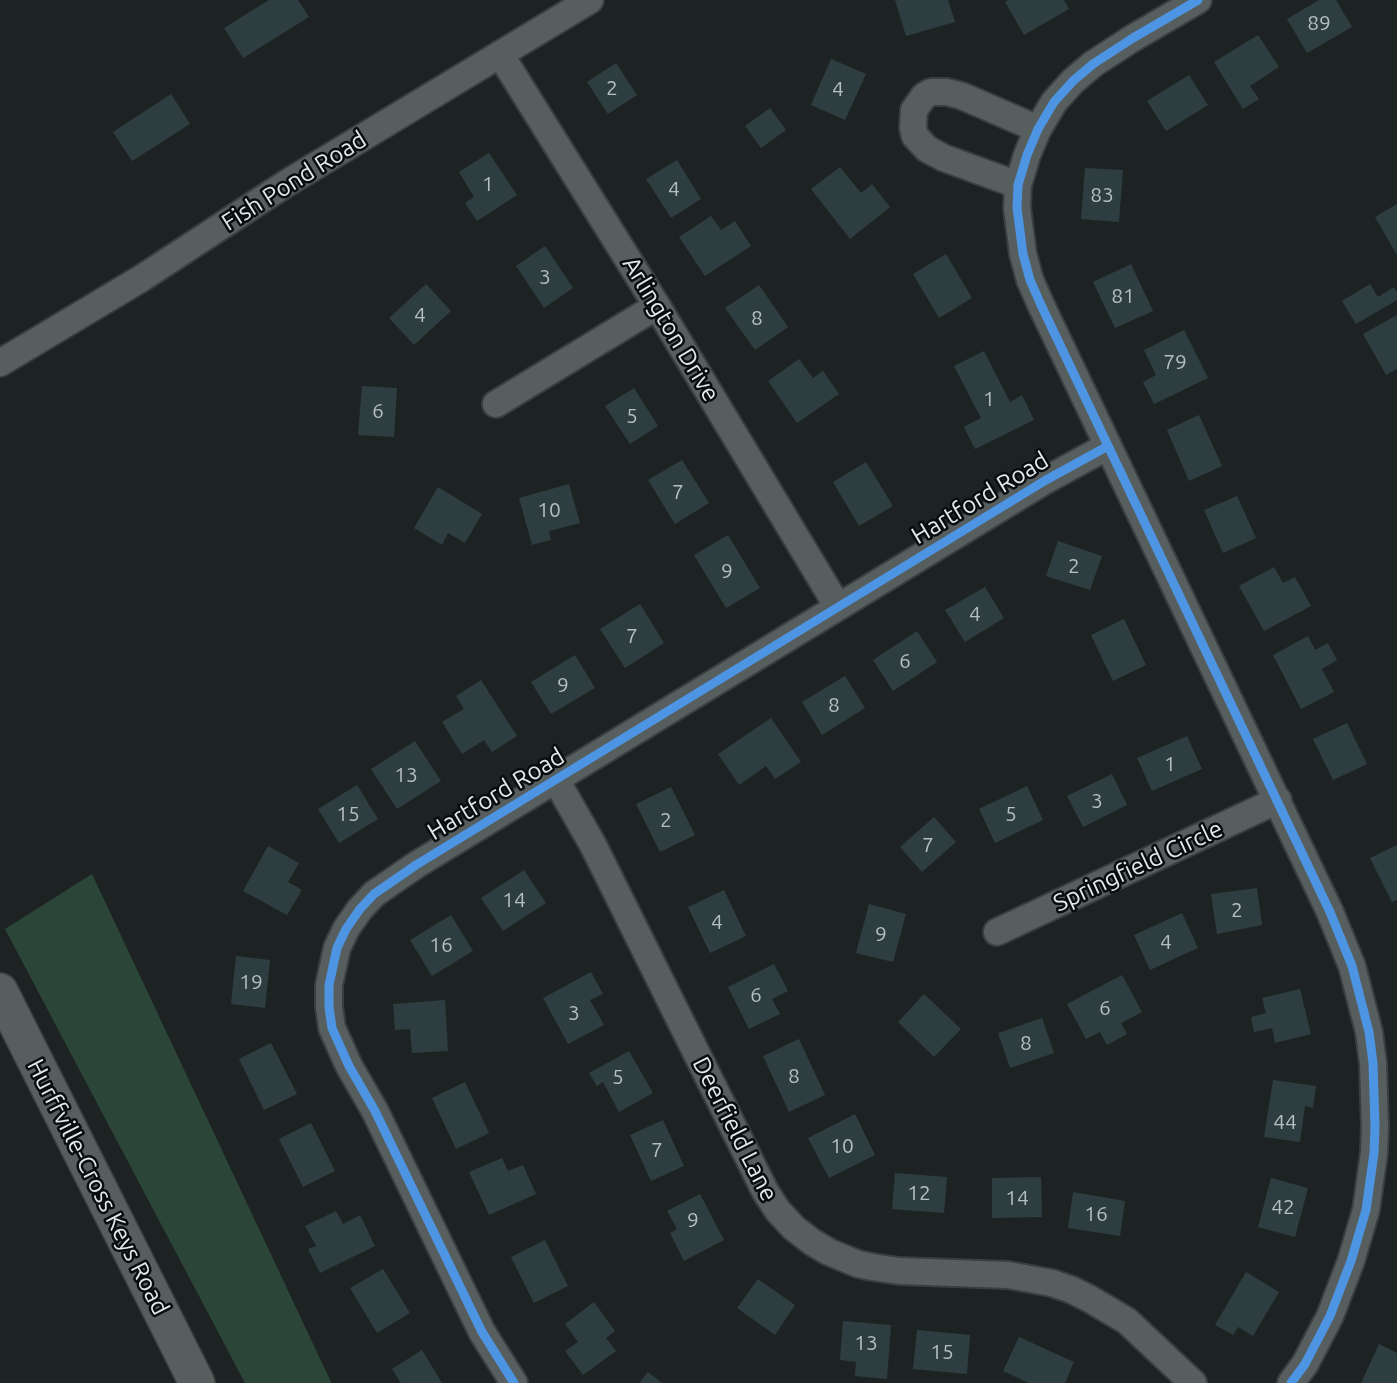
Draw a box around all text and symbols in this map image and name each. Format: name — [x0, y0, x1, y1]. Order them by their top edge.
house number: 89 — [1307, 10, 1331, 36]
house number: 2 — [606, 75, 618, 101]
house number: 4 — [832, 76, 844, 102]
street label: Fish Pond Road — [217, 125, 371, 237]
house number: 1 — [482, 171, 494, 197]
house number: 4 — [668, 176, 680, 202]
house number: 83 — [1090, 182, 1114, 208]
street label: Arlington Drive — [617, 251, 725, 407]
house number: 3 — [539, 264, 551, 290]
house number: 81 — [1111, 283, 1135, 309]
house number: 4 — [414, 302, 426, 328]
house number: 8 — [751, 305, 763, 331]
house number: 79 — [1163, 349, 1187, 375]
house number: 1 — [983, 386, 995, 412]
house number: 6 — [372, 398, 384, 424]
house number: 5 — [626, 403, 638, 429]
street label: Hartford Road — [906, 446, 1054, 550]
house number: 7 — [672, 479, 684, 505]
house number: 10 — [537, 497, 561, 523]
house number: 2 — [1068, 553, 1080, 579]
house number: 9 — [721, 558, 733, 584]
house number: 4 — [969, 601, 981, 627]
house number: 7 — [626, 623, 638, 649]
house number: 6 — [899, 648, 911, 674]
house number: 9 — [557, 672, 569, 698]
house number: 8 — [828, 692, 840, 718]
street label: Hartford Road — [422, 742, 570, 846]
house number: 1 — [1164, 751, 1176, 777]
house number: 13 — [394, 762, 418, 788]
house number: 3 — [1091, 788, 1103, 814]
house number: 15 — [336, 801, 360, 827]
house number: 5 — [1005, 801, 1017, 827]
house number: 2 — [660, 807, 672, 833]
street label: Springfield Circle — [1049, 814, 1227, 918]
house number: 7 — [922, 832, 934, 858]
house number: 14 — [502, 887, 526, 913]
house number: 2 — [1231, 897, 1243, 923]
house number: 4 — [711, 909, 723, 935]
house number: 9 — [875, 921, 887, 947]
house number: 4 — [1160, 929, 1172, 955]
house number: 16 — [429, 932, 453, 958]
house number: 19 — [239, 969, 263, 995]
house number: 6 — [750, 982, 762, 1008]
house number: 6 — [1099, 995, 1111, 1021]
house number: 3 — [568, 1000, 580, 1026]
house number: 8 — [1020, 1030, 1032, 1056]
street label: Deerfield Lane — [686, 1052, 784, 1206]
street label: Hurffville-Cross Keys Road — [21, 1054, 175, 1320]
house number: 8 — [788, 1063, 800, 1089]
house number: 5 — [612, 1064, 624, 1090]
house number: 44 — [1273, 1109, 1297, 1135]
house number: 10 — [830, 1133, 854, 1159]
house number: 7 — [651, 1137, 663, 1163]
house number: 12 — [907, 1180, 931, 1206]
house number: 14 — [1005, 1185, 1029, 1211]
house number: 42 — [1271, 1194, 1295, 1220]
house number: 16 — [1084, 1201, 1108, 1227]
house number: 9 — [687, 1207, 699, 1233]
house number: 13 — [854, 1330, 878, 1356]
house number: 15 — [930, 1339, 954, 1365]

